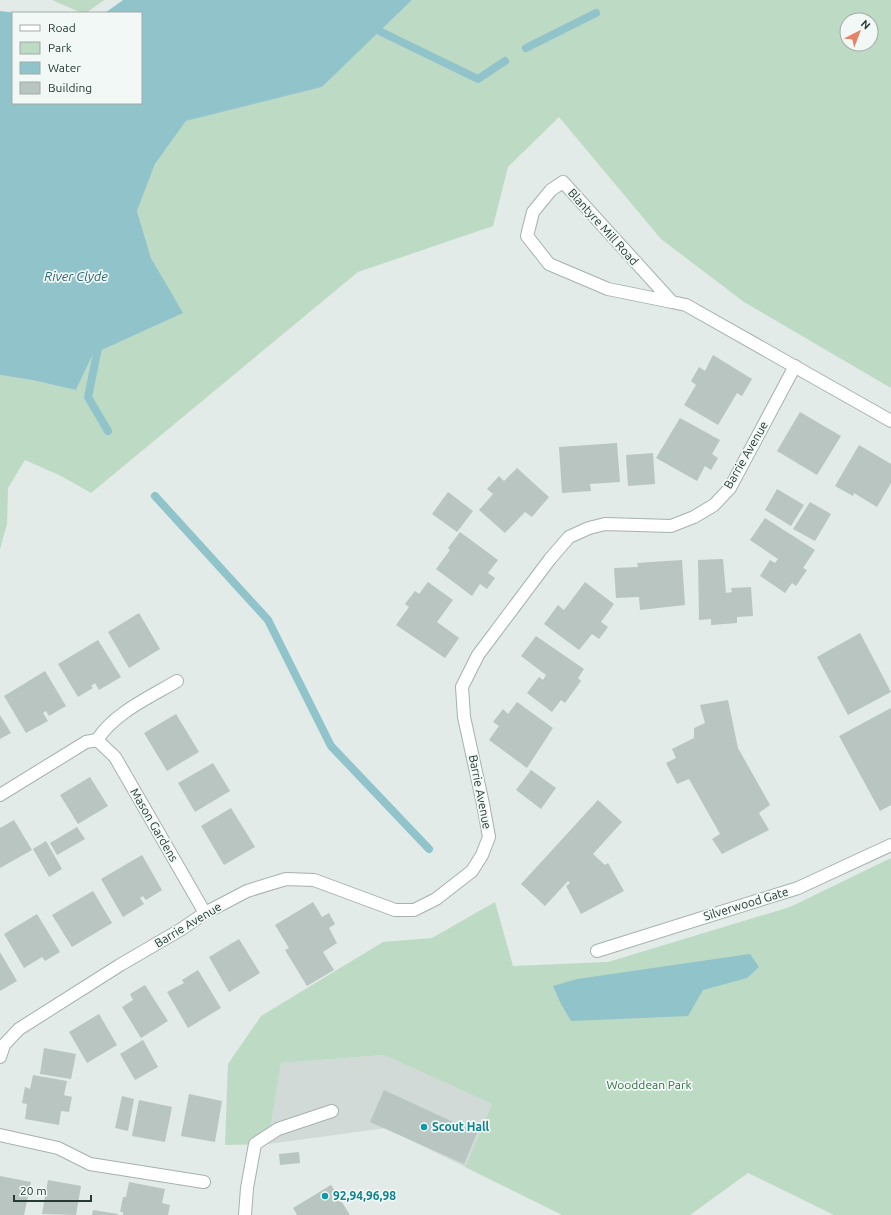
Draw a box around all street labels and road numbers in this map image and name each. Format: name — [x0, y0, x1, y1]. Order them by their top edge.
street label: Blantyre Mill Road — [566, 186, 641, 268]
street label: Barrie Avenue — [721, 419, 770, 491]
street label: Barrie Avenue — [467, 754, 494, 830]
street label: Mason Gardens — [128, 786, 181, 864]
street label: Silverwood Gate — [702, 884, 790, 923]
street label: Barrie Avenue — [152, 900, 223, 950]

